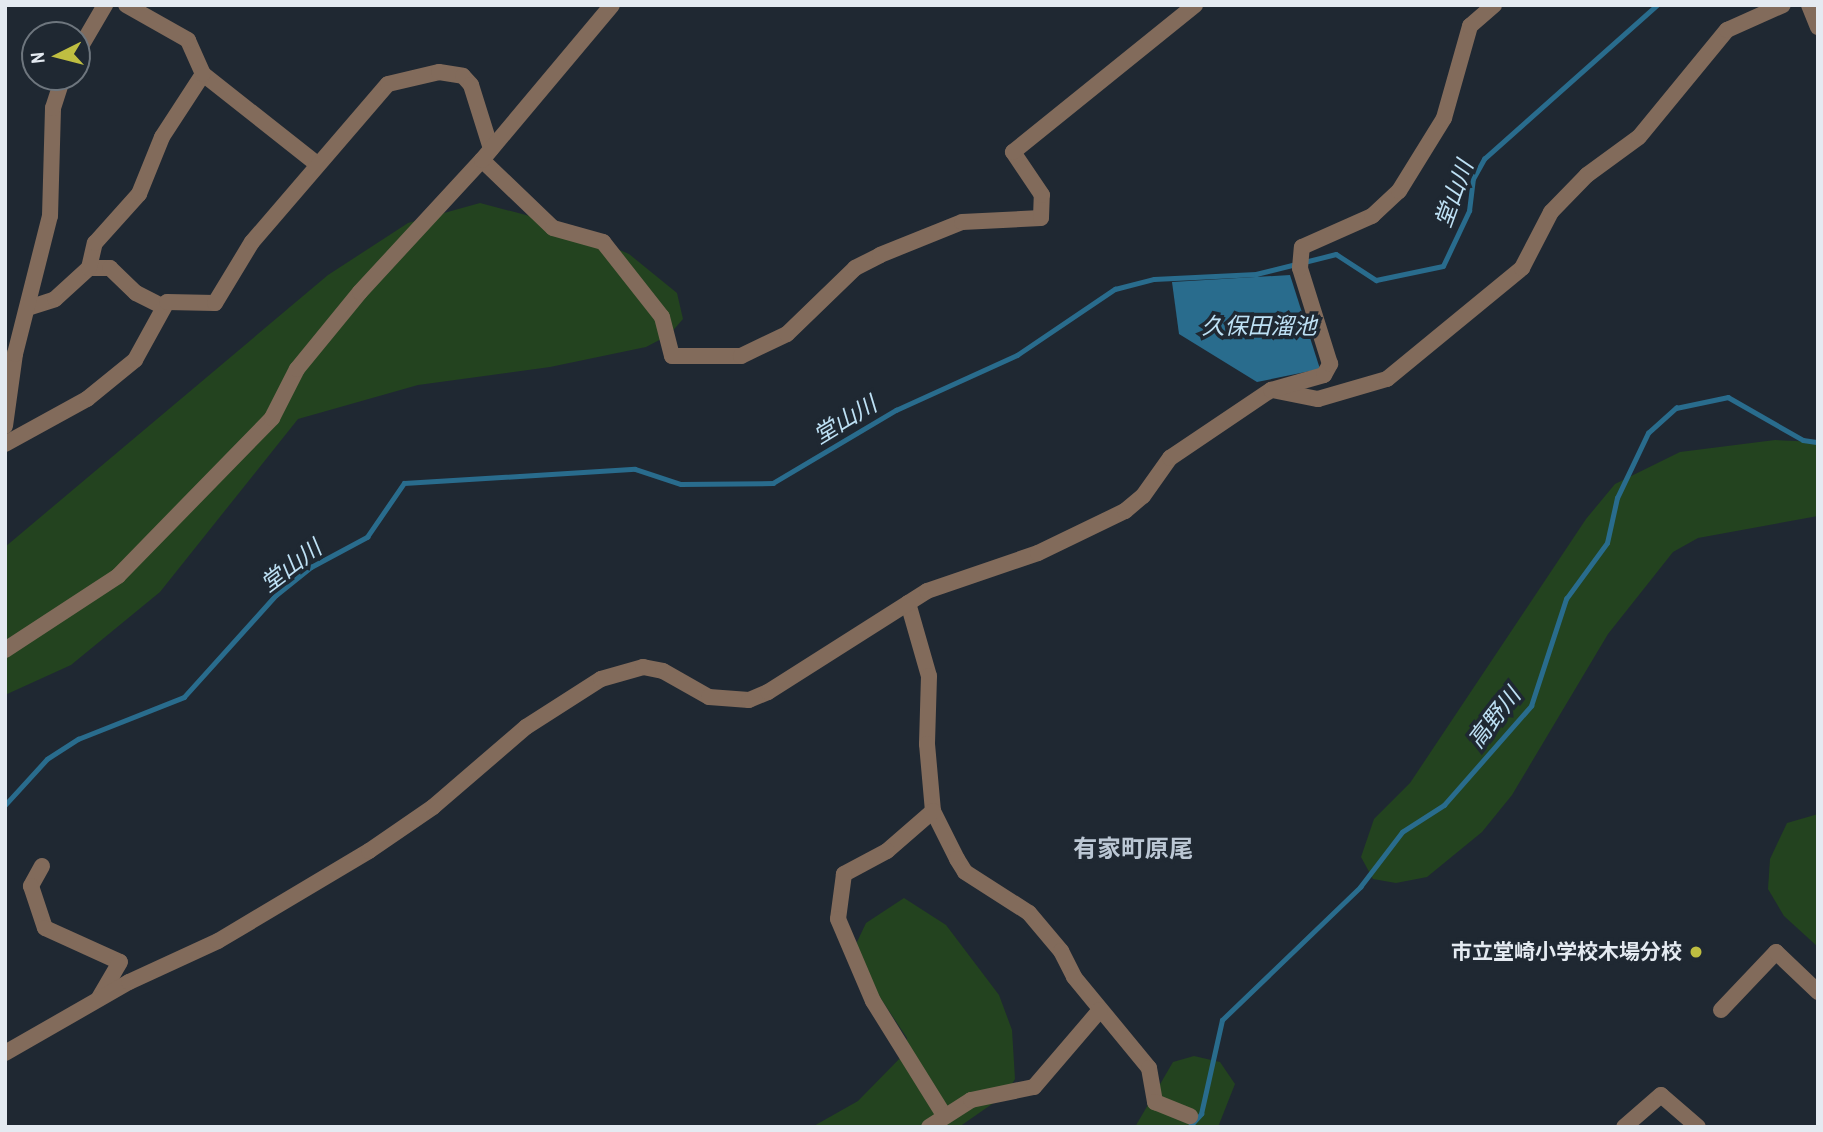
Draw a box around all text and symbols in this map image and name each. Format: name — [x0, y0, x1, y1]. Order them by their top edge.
north arrow — [21, 21, 91, 91]
text: N — [24, 51, 51, 65]
water label: 堂山川 — [1429, 157, 1479, 231]
water label: 久保田溜池 — [1202, 312, 1316, 340]
water label: 堂山川 — [808, 390, 882, 450]
water label: 堂山川 — [255, 534, 327, 598]
water label: 高野川 — [1462, 682, 1526, 754]
district label: 有家町原尾 — [1073, 835, 1193, 863]
place label: 市立堂崎小学校木場分校 — [1451, 939, 1682, 965]
marker: 市立堂崎小学校木場分校 — [1688, 944, 1704, 960]

